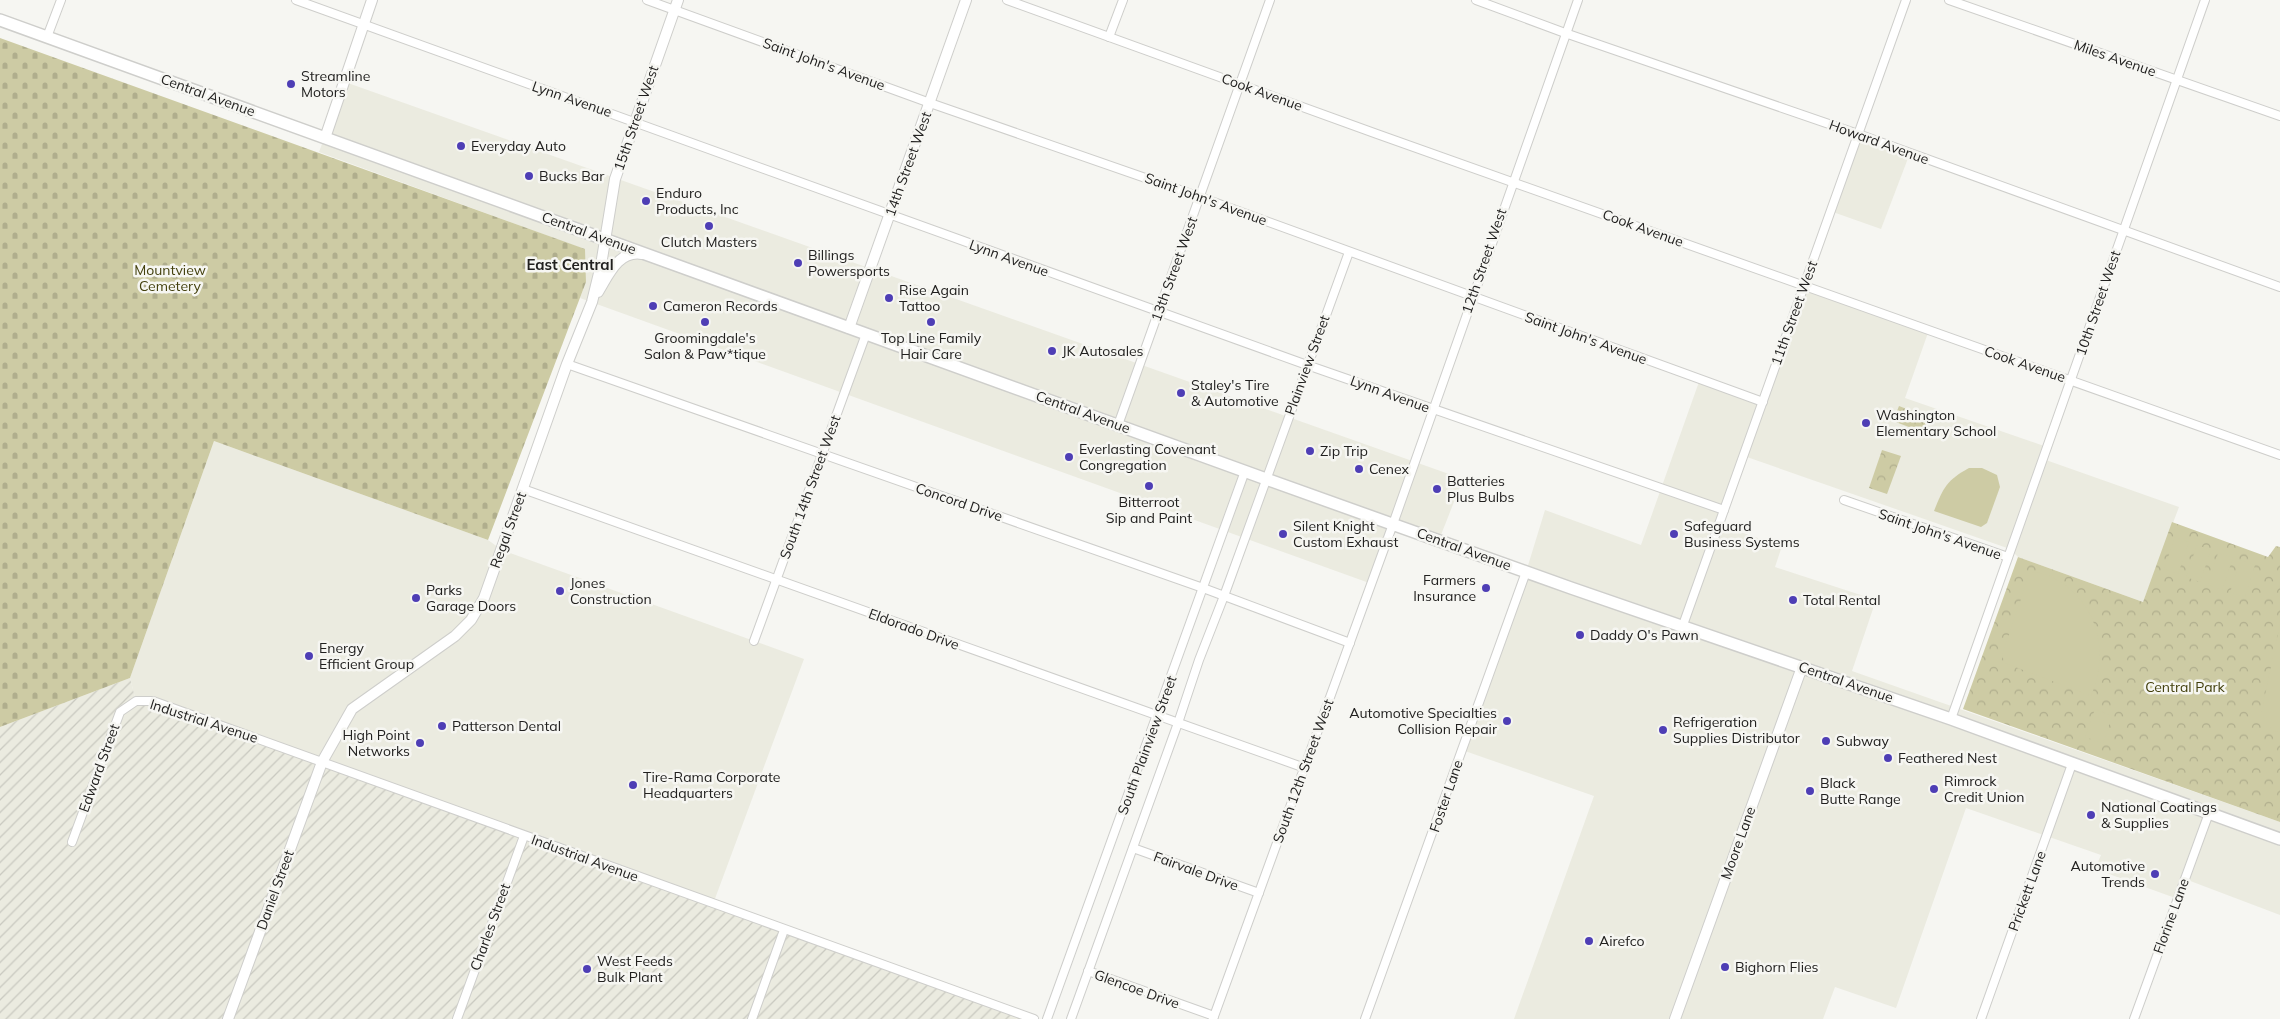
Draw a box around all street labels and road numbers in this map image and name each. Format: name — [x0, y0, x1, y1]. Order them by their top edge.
street label: Saint John's Avenue — [760, 34, 888, 94]
street label: Miles Avenue — [2072, 36, 2158, 80]
street label: 15th Street West — [610, 63, 662, 173]
street label: Cook Avenue — [1219, 69, 1305, 115]
street label: Central Avenue — [158, 70, 258, 120]
street label: Lynn Avenue — [530, 77, 614, 121]
street label: 14th Street West — [881, 109, 935, 219]
street label: Howard Avenue — [1827, 116, 1931, 168]
street label: Saint John's Avenue — [1142, 169, 1270, 229]
street label: Cook Avenue — [1600, 205, 1686, 251]
street label: 12th Street West — [1458, 206, 1510, 316]
street label: Central Avenue — [539, 208, 639, 258]
street label: 13th Street West — [1147, 214, 1201, 324]
street label: Lynn Avenue — [967, 235, 1051, 281]
street label: 10th Street West — [2072, 248, 2124, 358]
street label: 11th Street West — [1767, 258, 1821, 368]
street label: Saint John's Avenue — [1522, 308, 1650, 368]
street label: Plainview Street — [1281, 312, 1333, 417]
street label: Cook Avenue — [1982, 342, 2068, 386]
street label: Lynn Avenue — [1348, 371, 1432, 417]
street label: Central Avenue — [1033, 387, 1133, 437]
street label: South 14th Street West — [776, 413, 844, 561]
street label: Concord Drive — [913, 479, 1005, 525]
street label: Regal Street — [486, 489, 530, 571]
street label: Saint John's Avenue — [1876, 505, 2004, 563]
street label: Central Avenue — [1414, 524, 1514, 574]
street label: Eldorado Drive — [866, 604, 962, 654]
street label: Central Avenue — [1796, 657, 1896, 707]
street label: South Plainview Street — [1113, 673, 1181, 817]
street label: Industrial Avenue — [148, 695, 260, 747]
street label: South 12th Street West — [1269, 697, 1337, 845]
street label: Edward Street — [75, 721, 123, 815]
street label: Foster Lane — [1425, 757, 1467, 835]
street label: Moore Lane — [1717, 804, 1759, 882]
street label: Industrial Avenue — [529, 830, 641, 886]
street label: Fairvale Drive — [1151, 847, 1241, 895]
street label: Daniel Street — [252, 848, 298, 932]
street label: Prickett Lane — [2004, 848, 2050, 934]
street label: Florine Lane — [2149, 876, 2193, 956]
street label: Charles Street — [466, 881, 514, 973]
street label: Glencoe Drive — [1092, 965, 1182, 1013]

